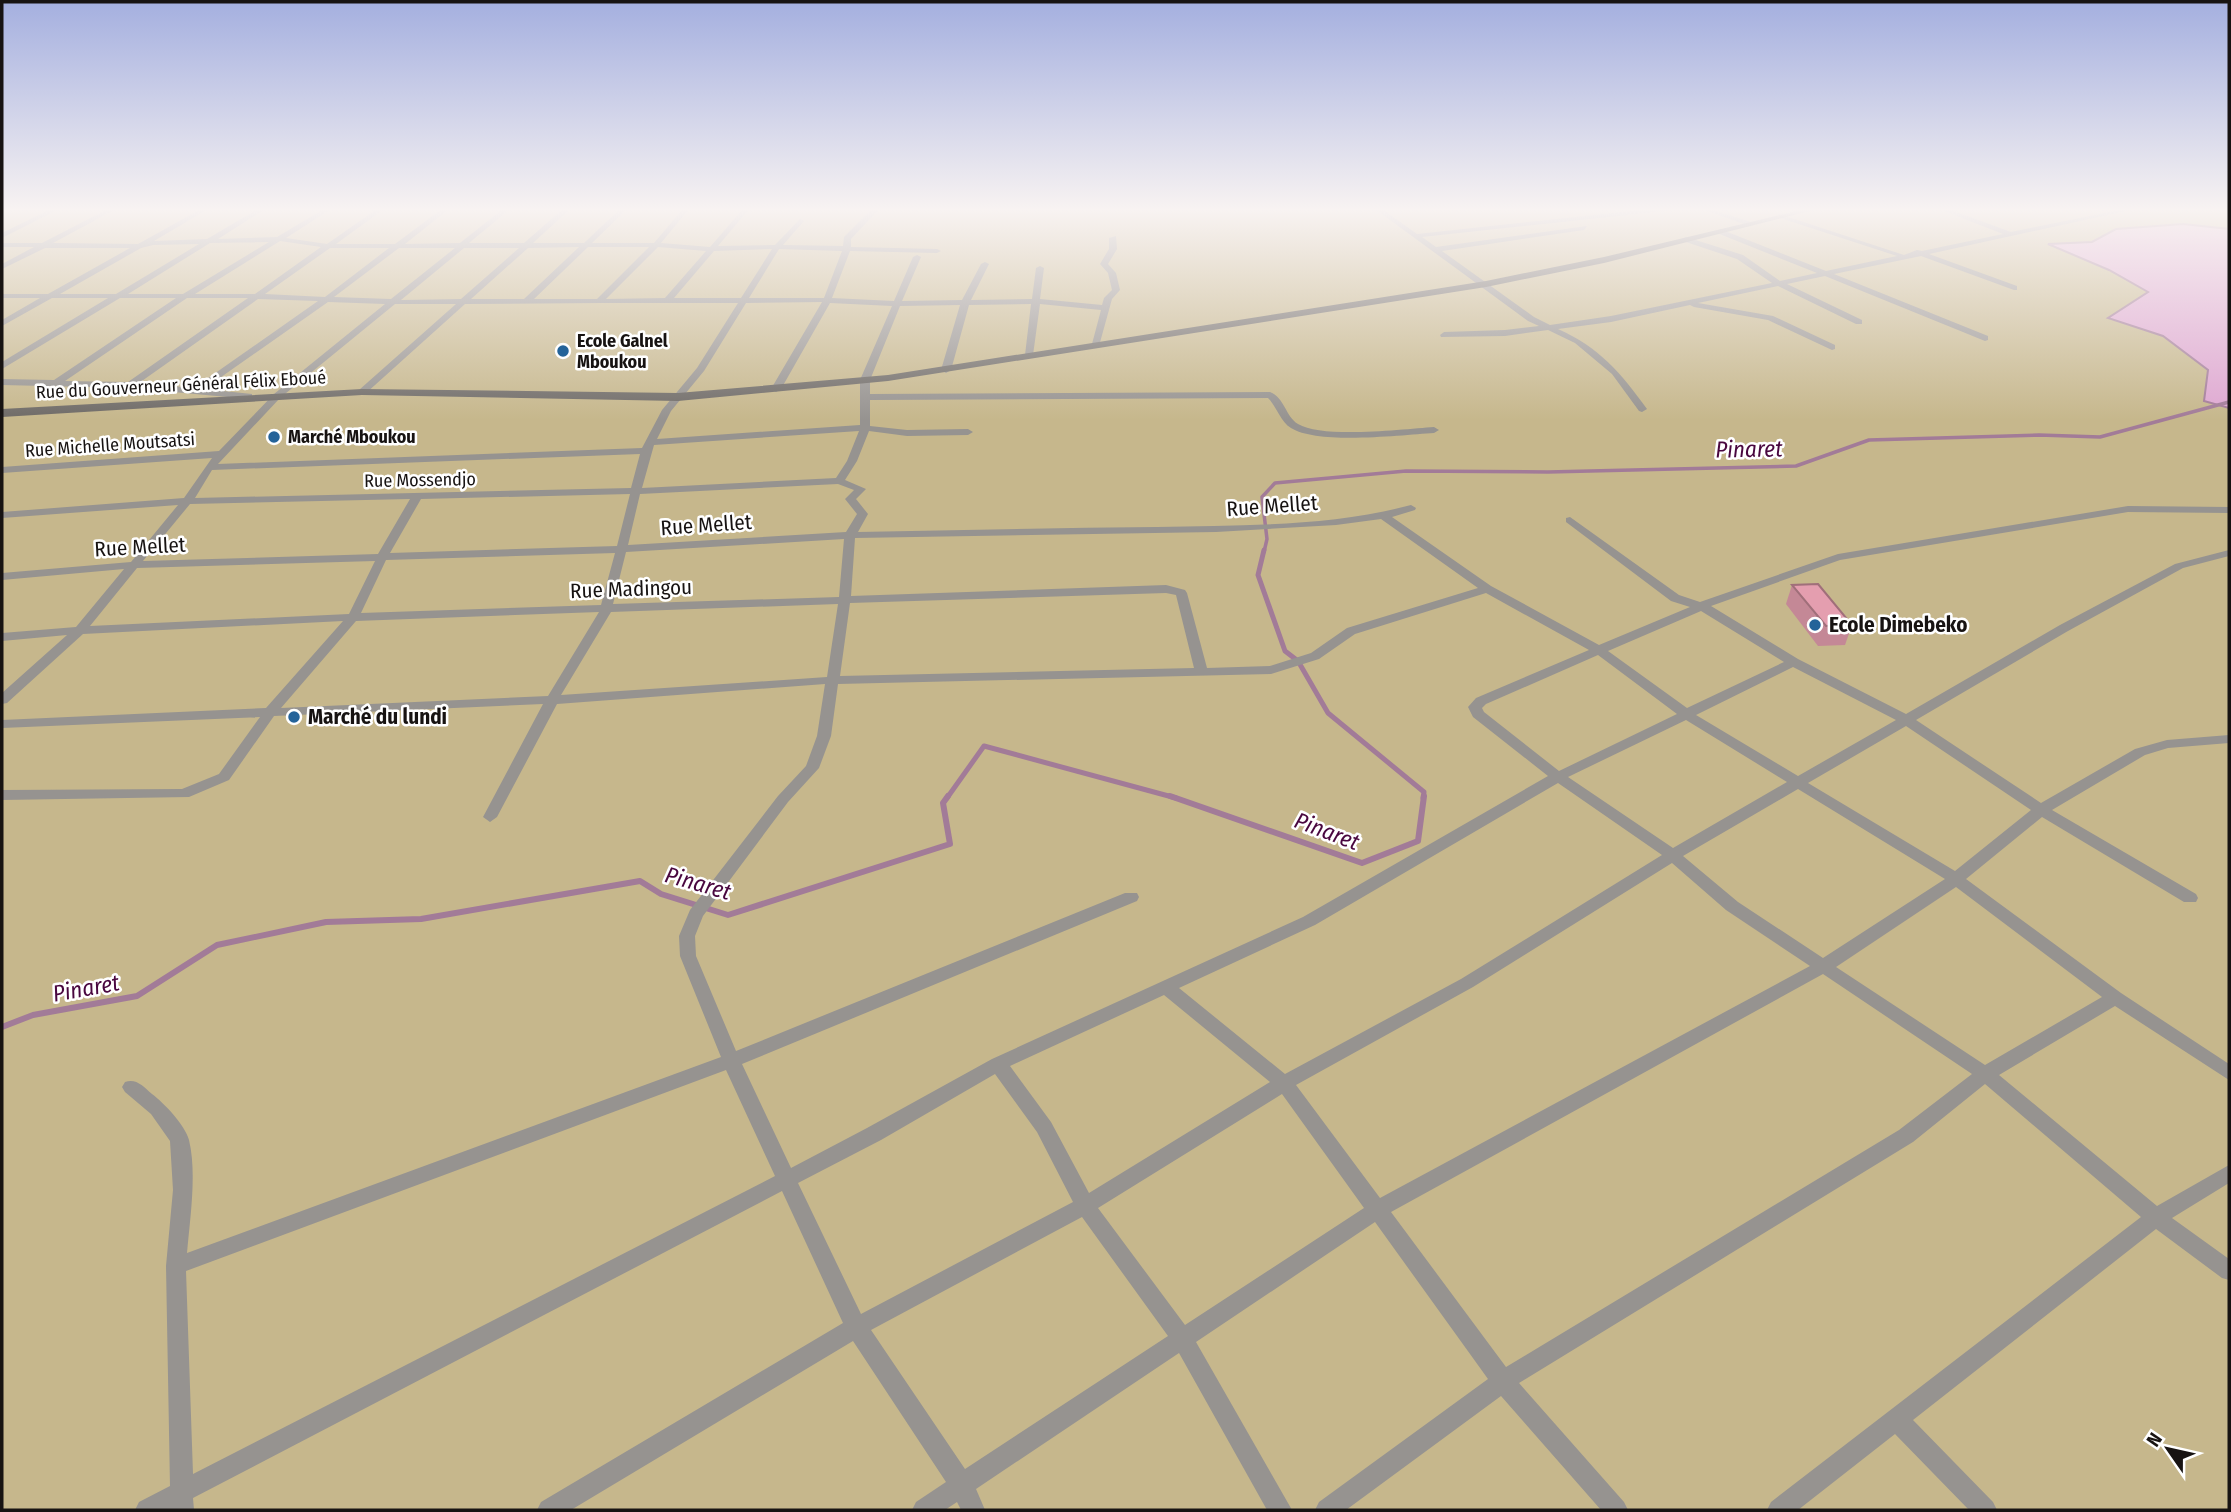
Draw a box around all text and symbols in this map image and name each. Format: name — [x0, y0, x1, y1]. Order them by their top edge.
place label: Ecole Galnel Mboukou — [577, 330, 668, 373]
marker: Ecole Galnel Mboukou — [555, 343, 571, 359]
street label: Rue du Gouverneur Général Félix Eboué — [35, 366, 327, 404]
place label: Marché Mboukou — [288, 426, 416, 448]
street label: Rue Michelle Moutsatsi — [24, 428, 196, 462]
marker: Marché Mboukou — [266, 429, 282, 445]
water label: Pinaret — [1715, 434, 1783, 464]
street label: Rue Mossendjo — [364, 468, 476, 492]
street label: Rue Mellet — [1226, 490, 1319, 522]
street label: Rue Mellet — [660, 509, 753, 541]
street label: Rue Mellet — [94, 532, 186, 562]
street label: Rue Madingou — [570, 574, 692, 604]
place label: Ecole Dimebeko — [1829, 612, 1967, 638]
marker: Ecole Dimebeko — [1807, 617, 1823, 633]
place label: Marché du lundi — [308, 704, 447, 730]
marker: Marché du lundi — [286, 709, 302, 725]
water label: Pinaret — [1291, 806, 1364, 856]
water label: Pinaret — [662, 860, 735, 906]
water label: Pinaret — [50, 968, 122, 1008]
north arrow — [2133, 1414, 2203, 1484]
text: N — [2142, 1429, 2167, 1451]

